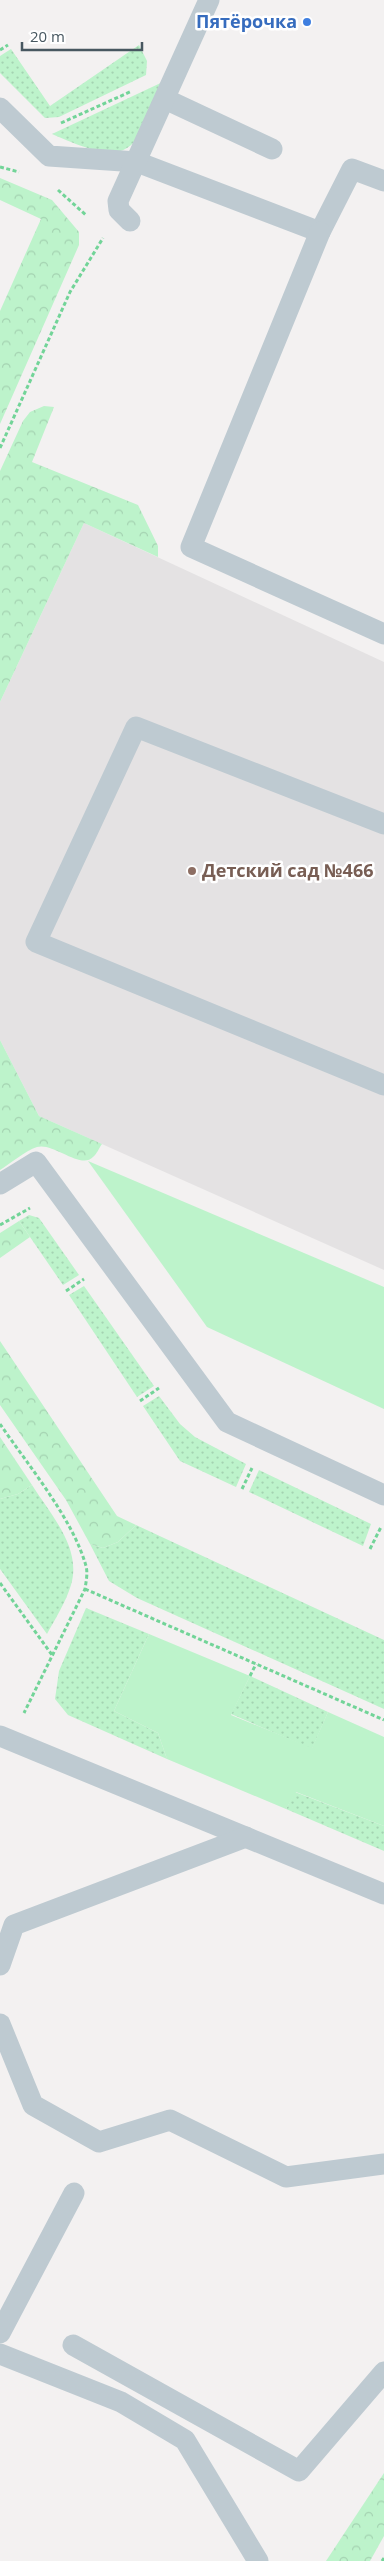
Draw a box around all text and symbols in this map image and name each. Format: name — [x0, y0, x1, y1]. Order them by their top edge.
place label: Пятёрочка — [196, 9, 297, 33]
marker: Пятёрочка — [301, 16, 313, 28]
scale bar — [22, 20, 142, 52]
text: 20 m — [30, 26, 65, 46]
place label: Детский сад №466 — [202, 858, 373, 882]
marker: Детский сад №466 — [186, 865, 198, 877]

